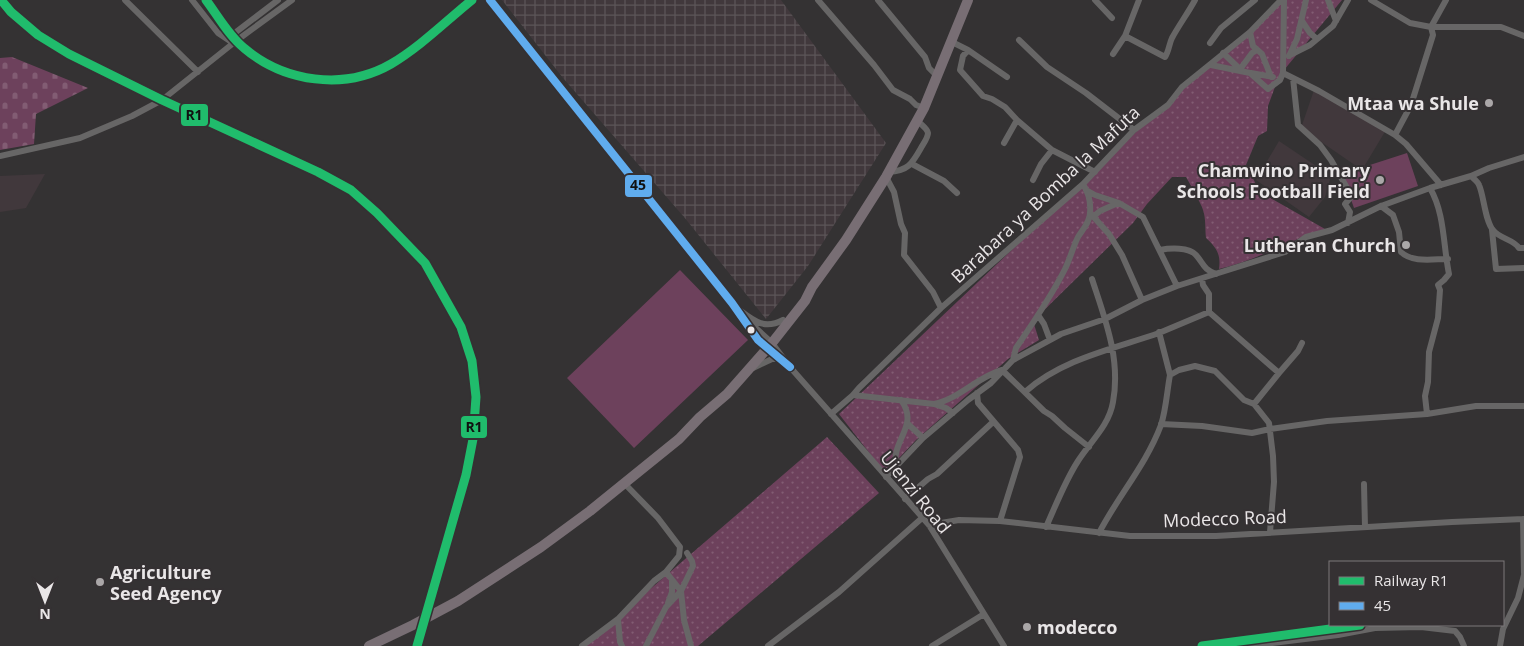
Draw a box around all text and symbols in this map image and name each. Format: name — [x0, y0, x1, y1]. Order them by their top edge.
place label: Mtaa wa Shule — [1347, 91, 1479, 115]
marker: Mtaa wa Shule — [1483, 97, 1495, 109]
street label: Barabara ya Bomba la Mafuta — [946, 100, 1144, 288]
line badge: R1 — [180, 103, 209, 127]
text: R1 — [185, 105, 203, 124]
place label: Chamwino Primary Schools Football Field — [1177, 158, 1371, 203]
line badge: 45 — [624, 174, 653, 198]
marker: Chamwino Primary Schools Football Field — [1374, 174, 1386, 186]
text: 45 — [630, 175, 646, 194]
place label: Lutheran Church — [1244, 233, 1396, 257]
marker: Lutheran Church — [1400, 239, 1412, 251]
unlabelled marker — [746, 325, 756, 335]
line badge: R1 — [460, 415, 488, 439]
text: R1 — [465, 417, 483, 436]
street label: Ujenzi Road — [875, 446, 957, 538]
street label: Modecco Road — [1163, 504, 1287, 532]
place label: Agriculture Seed Agency — [110, 560, 223, 605]
legend — [1329, 561, 1504, 626]
text: Railway R1 — [1374, 570, 1448, 590]
north arrow — [20, 576, 70, 626]
marker: Agriculture Seed Agency — [94, 576, 106, 588]
text: 45 — [1374, 595, 1391, 615]
text: N — [39, 605, 51, 624]
place label: modecco — [1037, 615, 1118, 639]
marker: modecco — [1021, 621, 1033, 633]

